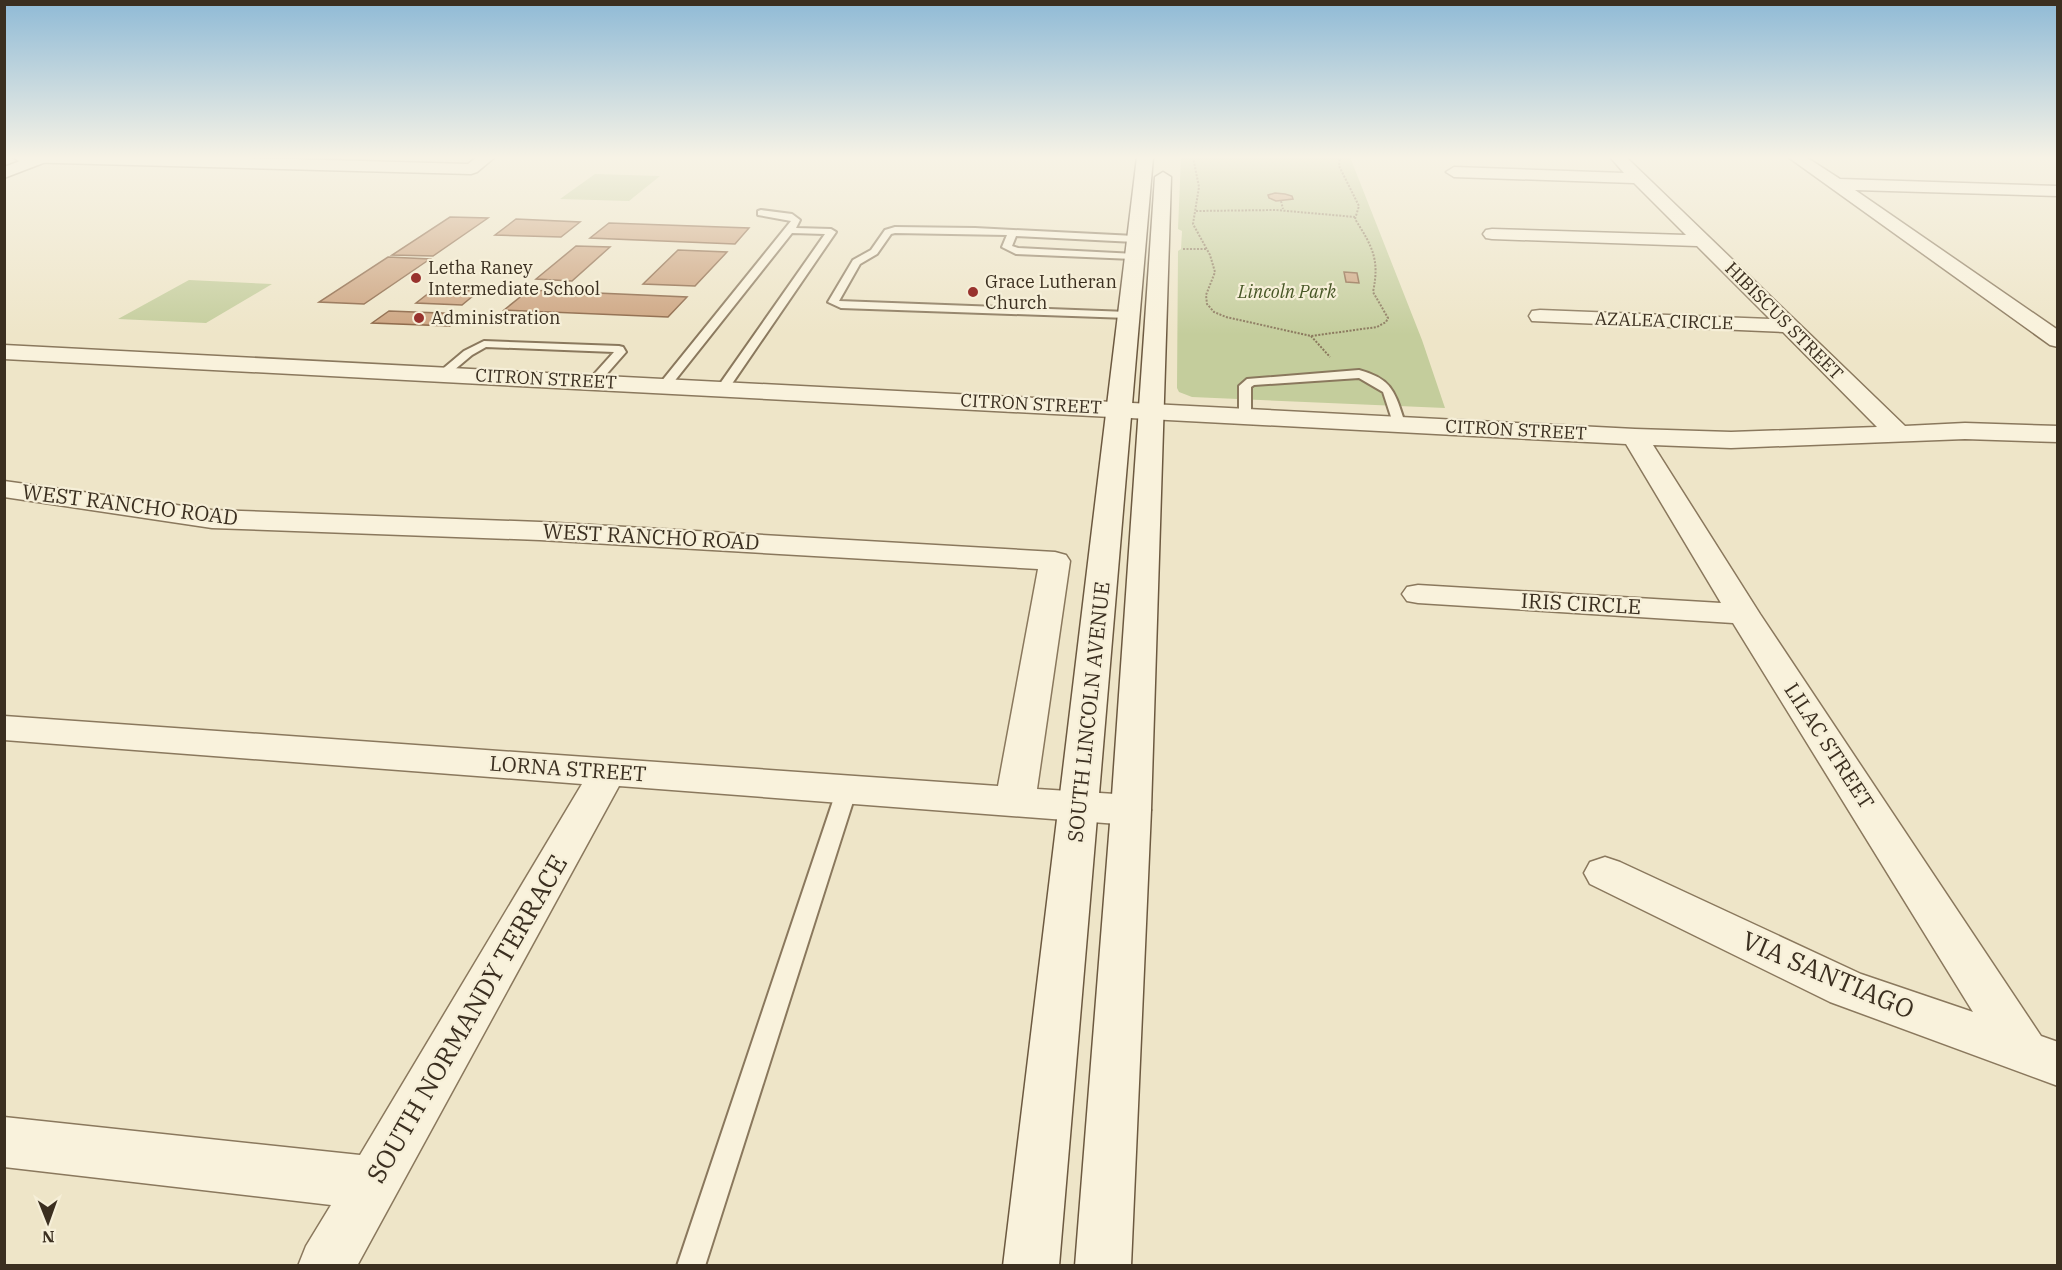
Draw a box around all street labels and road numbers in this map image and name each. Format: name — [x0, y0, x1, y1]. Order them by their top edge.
street label: HIBISCUS STREET — [1720, 257, 1849, 385]
street label: AZALEA CIRCLE — [1594, 307, 1734, 334]
street label: CITRON STREET — [475, 363, 618, 394]
street label: CITRON STREET — [960, 388, 1103, 419]
street label: CITRON STREET — [1445, 414, 1588, 445]
street label: WEST RANCHO ROAD — [21, 477, 240, 531]
street label: WEST RANCHO ROAD — [542, 516, 760, 556]
street label: SOUTH LINCOLN AVENUE — [1060, 580, 1116, 844]
street label: IRIS CIRCLE — [1520, 586, 1642, 620]
street label: LILAC STREET — [1779, 677, 1881, 814]
street label: LORNA STREET — [489, 749, 647, 787]
street label: SOUTH NORMANDY TERRACE — [358, 848, 574, 1189]
street label: VIA SANTIAGO — [1737, 922, 1920, 1026]

